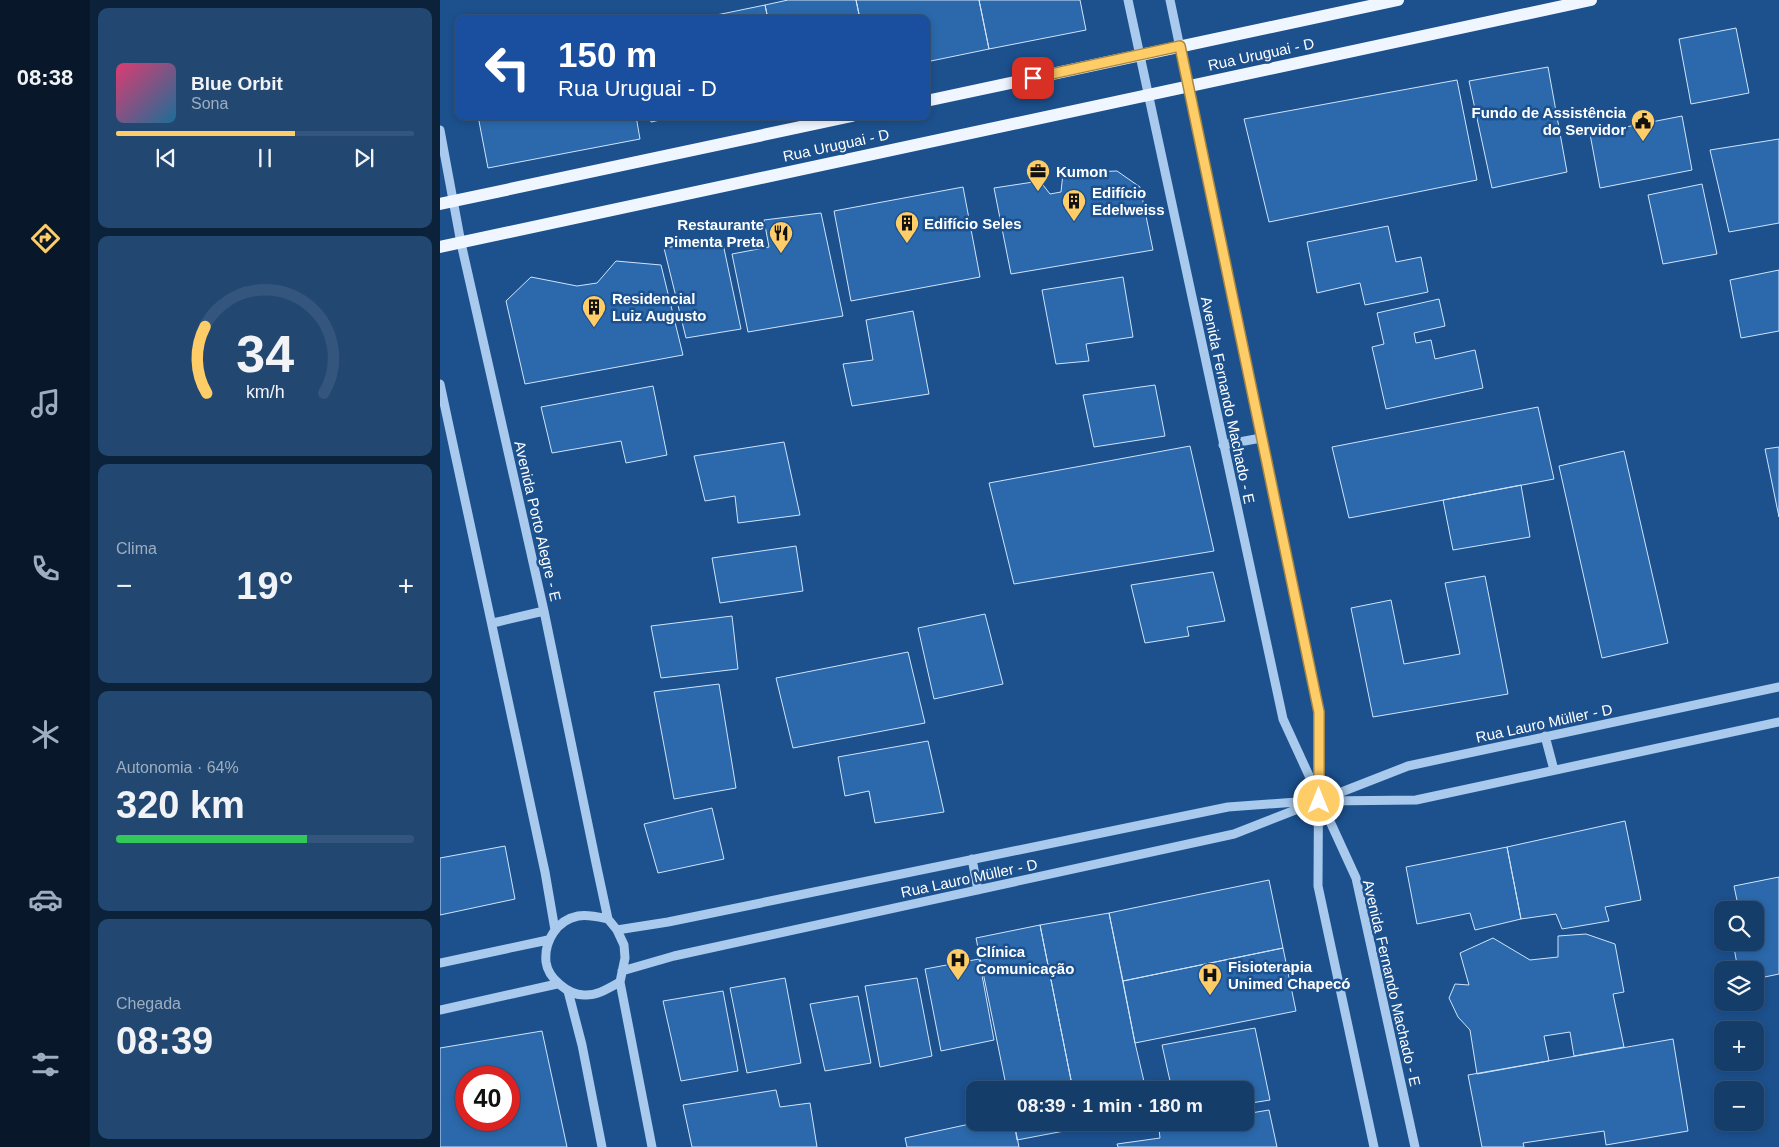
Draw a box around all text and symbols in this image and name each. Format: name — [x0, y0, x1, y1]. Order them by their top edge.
street label: Rua Uruguai - D — [1206, 34, 1316, 74]
icon: left — [475, 35, 540, 100]
text: 150 m — [558, 35, 657, 74]
pin — [1012, 57, 1054, 99]
icon: arrive — [1019, 64, 1047, 92]
text: 08:38 — [17, 65, 73, 90]
text: Blue Orbit — [191, 73, 283, 94]
text: Rua Uruguai - D — [558, 76, 717, 101]
text: Sona — [191, 95, 228, 112]
place label: Fundo de Assistência do Servidor — [1472, 104, 1627, 138]
public building icon: Fundo de Assistência do Servidor — [1630, 108, 1656, 142]
street label: Rua Uruguai - D — [781, 125, 891, 165]
icon: previous — [152, 144, 180, 172]
icon: pause — [251, 144, 279, 172]
icon: next — [350, 144, 378, 172]
office icon: Kumon — [1025, 158, 1051, 192]
place label: Kumon — [1056, 163, 1108, 180]
place label: Edifício Edelweiss — [1092, 184, 1165, 218]
building icon: Edifício Edelweiss — [1061, 188, 1087, 222]
building icon: Edifício Seles — [894, 210, 920, 244]
place label: Edifício Seles — [924, 215, 1022, 232]
place label: Restaurante Pimenta Preta — [664, 216, 765, 250]
restaurant icon: Restaurante Pimenta Preta — [768, 220, 794, 254]
icon: directions — [28, 221, 63, 256]
place label: Residencial Luiz Augusto — [612, 290, 706, 324]
building icon: Residencial Luiz Augusto — [581, 294, 607, 328]
street label: Avenida Fernando Machado - E — [1198, 295, 1258, 505]
text: 34 — [236, 325, 294, 383]
text: km/h — [246, 382, 284, 402]
icon: music — [28, 386, 63, 421]
street label: Avenida Porto Alegre - E — [511, 439, 565, 603]
text: Clima — [116, 540, 157, 557]
icon: phone — [28, 551, 63, 586]
text: 19° — [236, 565, 294, 607]
text: − — [116, 570, 132, 601]
text: + — [398, 570, 414, 601]
street label: Rua Lauro Müller - D — [1474, 700, 1614, 746]
icon: climate — [28, 717, 63, 752]
text: Autonomia · 64% — [116, 759, 239, 776]
position arrow — [1292, 774, 1344, 826]
text: 320 km — [116, 784, 245, 826]
street label: Rua Lauro Müller - D — [899, 855, 1039, 901]
street label: Avenida Fernando Machado - E — [1360, 878, 1424, 1088]
icon: car — [28, 882, 63, 917]
map controls — [1714, 901, 1764, 1131]
button: search — [1714, 901, 1764, 951]
place label: Clínica Comunicação — [976, 943, 1074, 977]
hospital icon: Clínica Comunicação — [945, 947, 971, 981]
place label: Fisioterapia Unimed Chapecó — [1228, 958, 1351, 992]
button: layers — [1714, 961, 1764, 1011]
hospital icon: Fisioterapia Unimed Chapecó — [1197, 962, 1223, 996]
text: Chegada — [116, 995, 181, 1012]
text: 08:39 — [116, 1020, 213, 1062]
button: + — [1714, 1021, 1764, 1071]
icon: filters — [28, 1047, 63, 1082]
speed limit sign: 40 — [455, 1066, 520, 1131]
button: − — [1714, 1081, 1764, 1131]
text: 08:39 · 1 min · 180 m — [1017, 1095, 1203, 1116]

